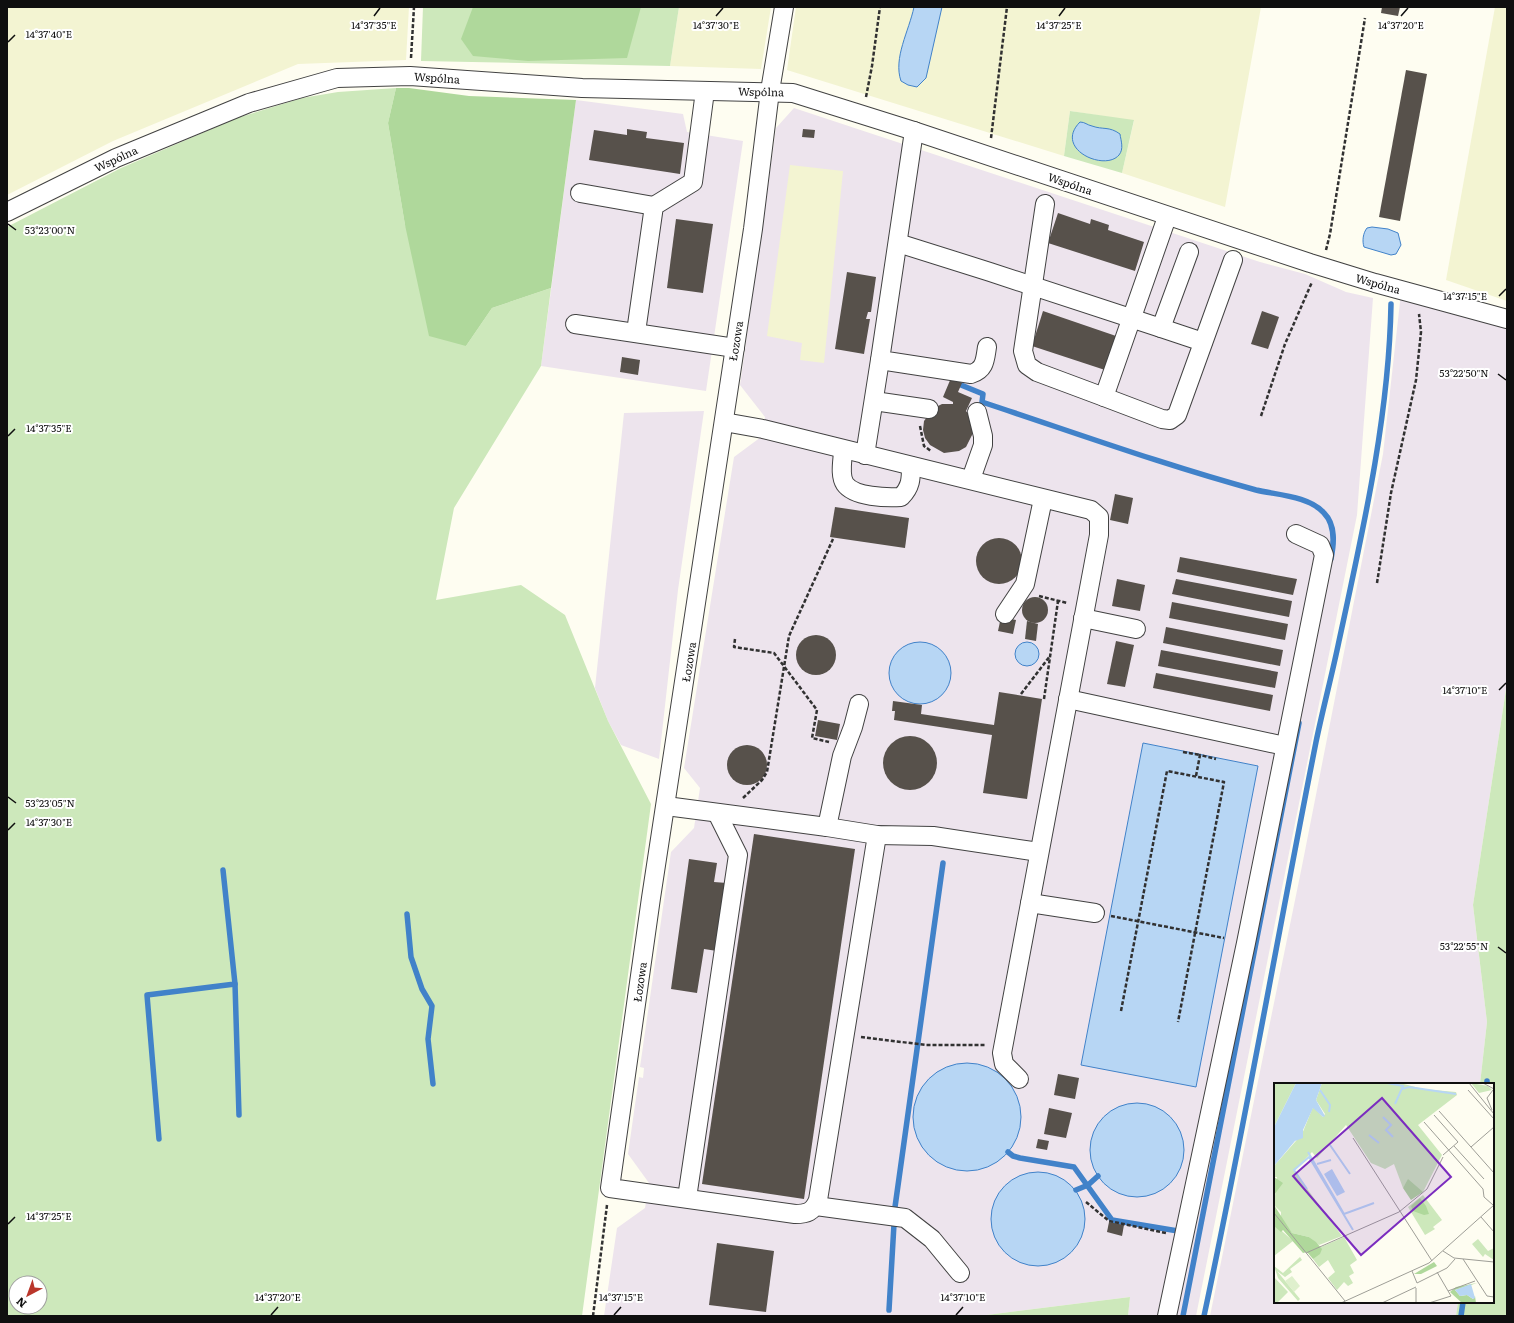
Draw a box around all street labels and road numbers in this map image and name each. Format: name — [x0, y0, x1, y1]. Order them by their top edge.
street label: Wspólna — [414, 67, 461, 87]
street label: Wspólna — [738, 83, 784, 99]
street label: Wspólna — [91, 141, 140, 175]
street label: Wspólna — [1046, 168, 1095, 198]
street label: Wspólna — [1354, 269, 1403, 297]
street label: Łozowa — [724, 320, 746, 362]
street label: Łozowa — [677, 641, 699, 683]
street label: Łozowa — [628, 961, 650, 1003]

